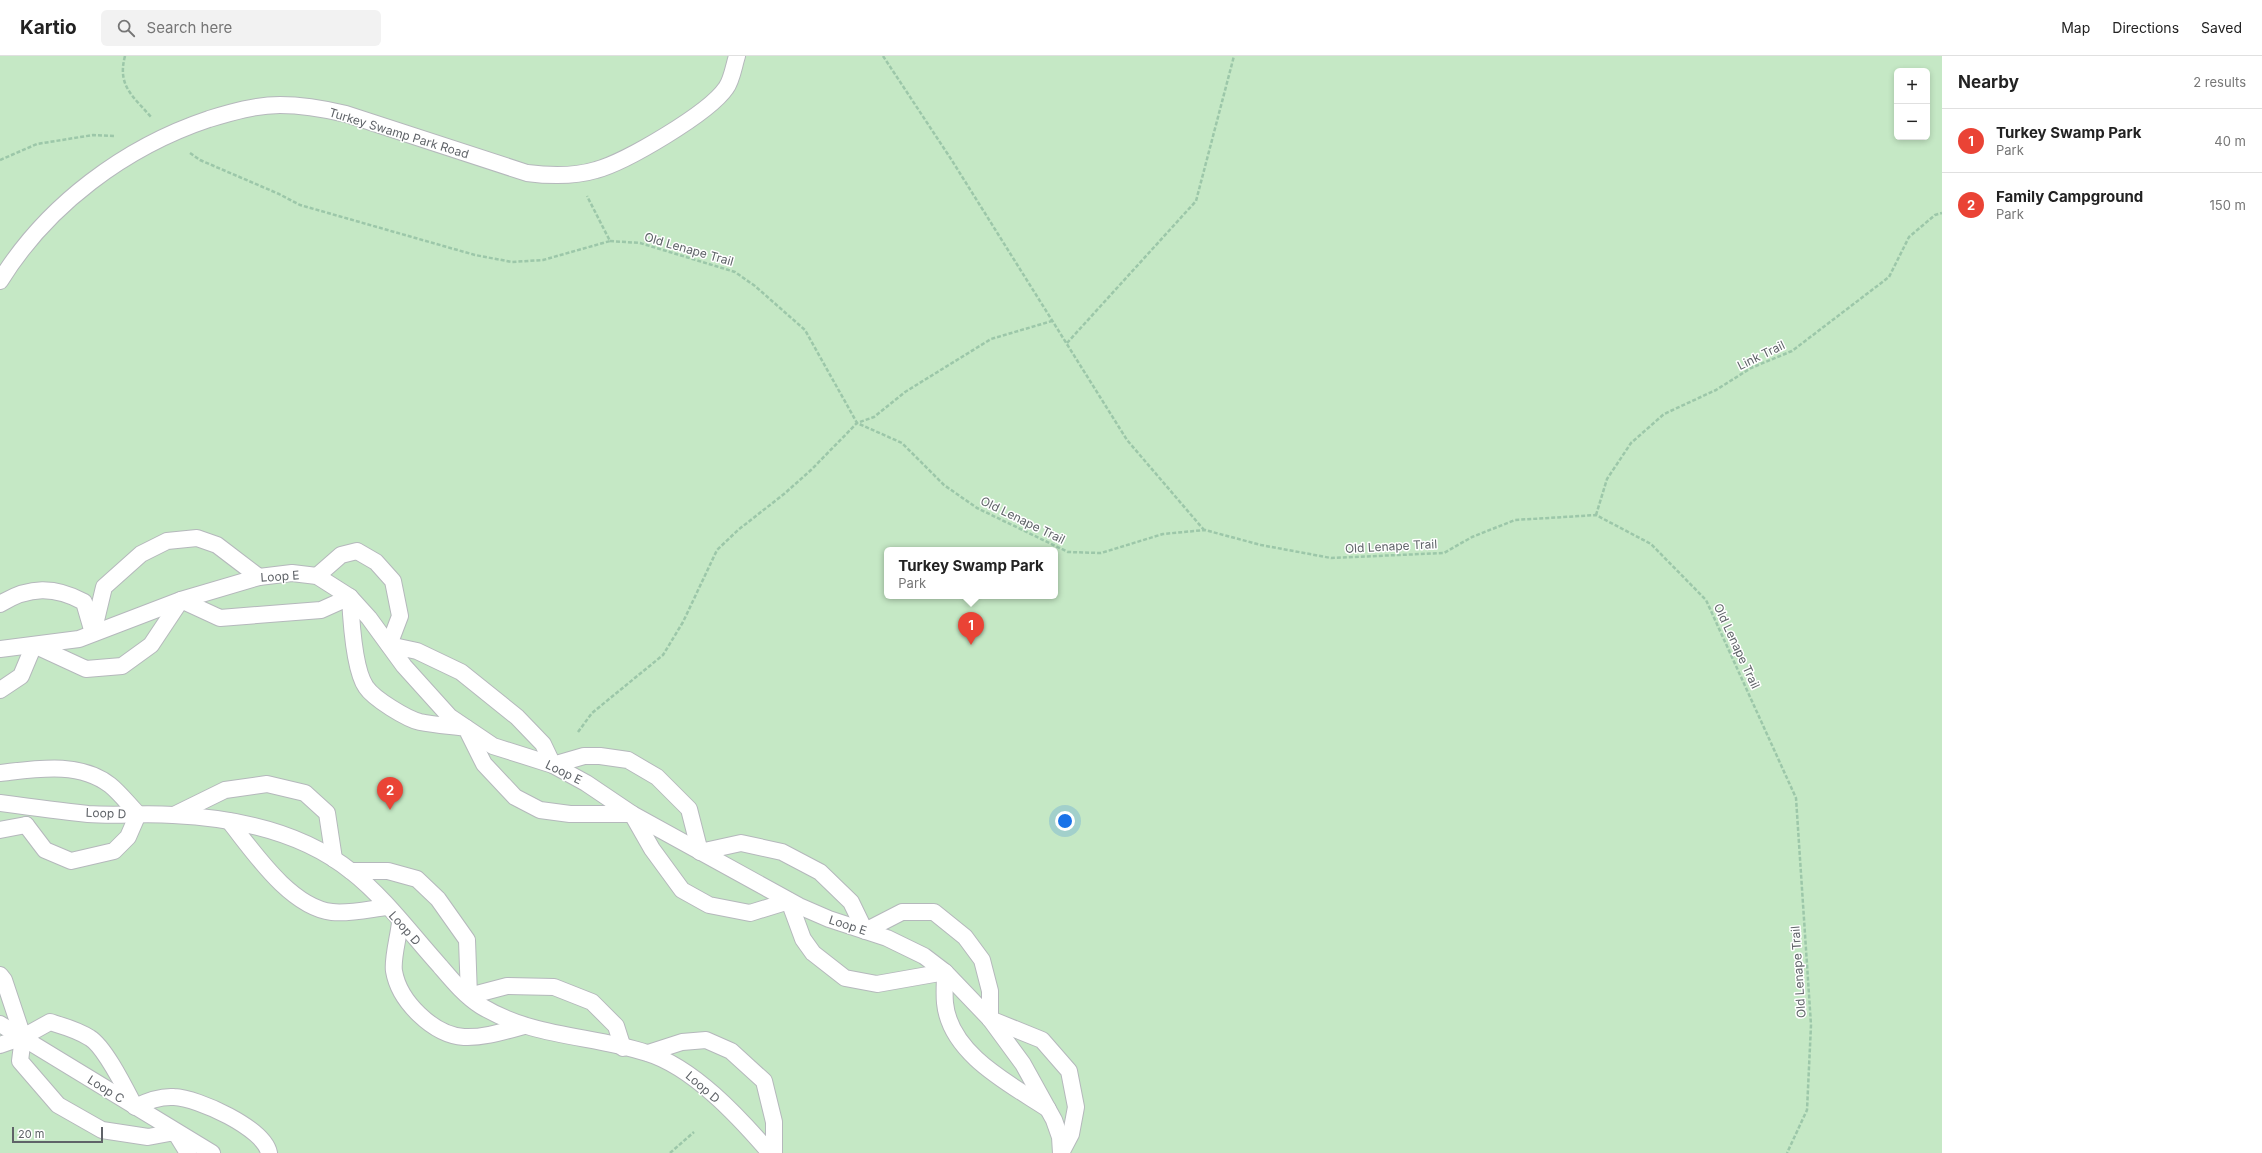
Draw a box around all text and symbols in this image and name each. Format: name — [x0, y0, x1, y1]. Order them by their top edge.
search box — [101, 10, 381, 46]
text: Kartio — [20, 16, 77, 39]
icon: search — [115, 17, 137, 39]
text: Search here — [147, 18, 232, 37]
text: Map — [2061, 19, 2090, 36]
text: Directions — [2112, 19, 2179, 36]
text: Saved — [2201, 19, 2242, 36]
map controls — [1894, 68, 1930, 140]
button: + — [1894, 68, 1930, 104]
text: Nearby — [1958, 72, 2019, 92]
text: 2 results — [2193, 74, 2246, 90]
button: − — [1894, 104, 1930, 140]
street label: Turkey Swamp Park Road — [327, 105, 471, 161]
text: Turkey Swamp Park — [1996, 123, 2141, 142]
text: 1 — [1968, 133, 1974, 149]
text: 40 m — [2214, 133, 2246, 149]
text: Park — [1996, 142, 2024, 158]
text: Family Campground — [1996, 187, 2143, 206]
text: 2 — [1967, 197, 1975, 213]
text: 150 m — [2210, 197, 2246, 213]
text: Park — [1996, 206, 2024, 222]
street label: Old Lenape Trail — [643, 229, 735, 269]
street label: Link Trail — [1735, 337, 1787, 373]
street label: Old Lenape Trail — [978, 493, 1068, 547]
street label: Old Lenape Trail — [1345, 536, 1437, 556]
popup — [884, 547, 1058, 599]
text: Turkey Swamp Park — [898, 556, 1044, 575]
street label: Loop E — [260, 567, 300, 585]
text: Park — [898, 575, 926, 591]
street label: Old Lenape Trail — [1711, 601, 1763, 691]
pin: 1 — [958, 612, 984, 645]
street label: Loop E — [543, 757, 585, 787]
pin: 2 — [377, 777, 403, 810]
street label: Loop D — [85, 805, 127, 821]
your location — [1055, 811, 1075, 831]
street label: Loop D — [386, 908, 424, 948]
street label: Loop E — [827, 912, 869, 938]
street label: Old Lenape Trail — [1787, 925, 1809, 1019]
street label: Loop D — [683, 1068, 723, 1106]
street label: Loop C — [85, 1072, 127, 1106]
scale bar — [12, 1125, 103, 1144]
text: 20 m — [18, 1127, 44, 1141]

